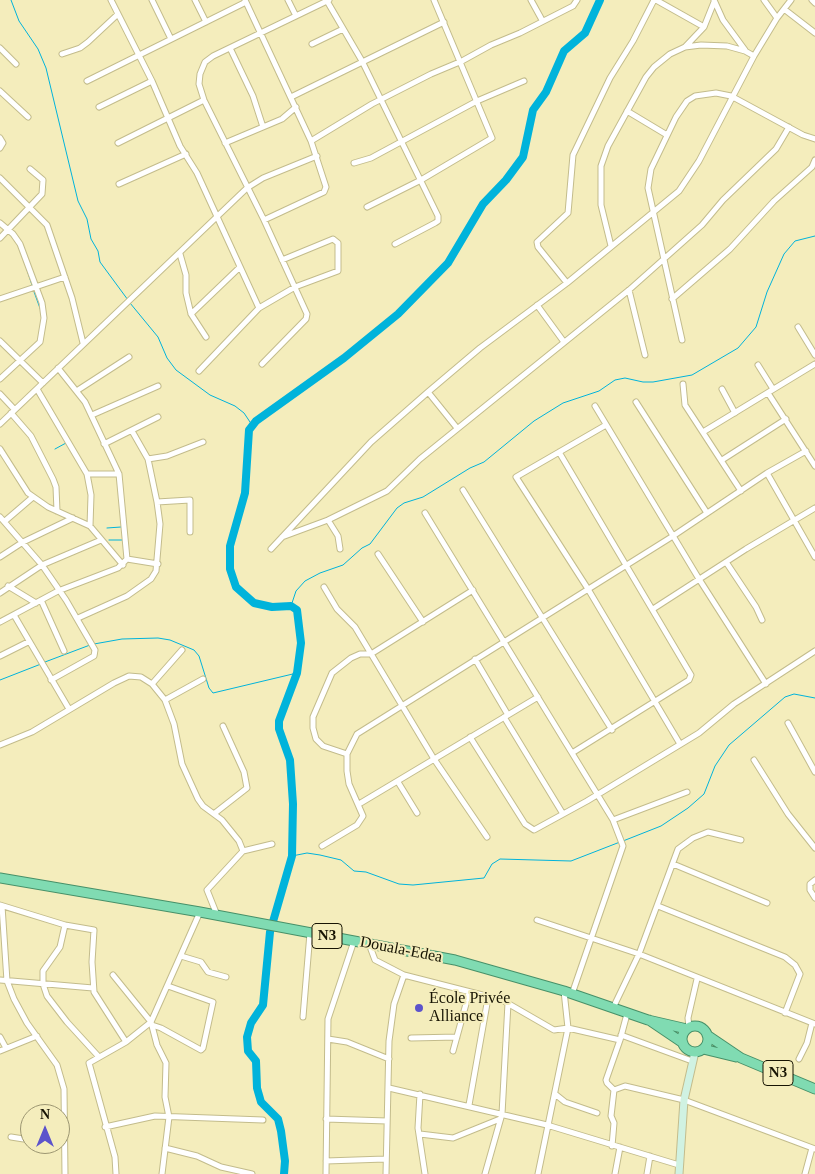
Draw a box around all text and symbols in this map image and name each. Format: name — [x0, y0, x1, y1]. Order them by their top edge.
road number: N3 — [312, 924, 342, 948]
street label: Douala-Edea — [358, 933, 444, 967]
place label: École Privée Alliance — [429, 989, 510, 1027]
marker: École Privée Alliance — [413, 1002, 425, 1014]
road number: N3 — [763, 1060, 793, 1086]
north arrow — [20, 1104, 70, 1154]
text: N — [40, 1107, 50, 1122]

